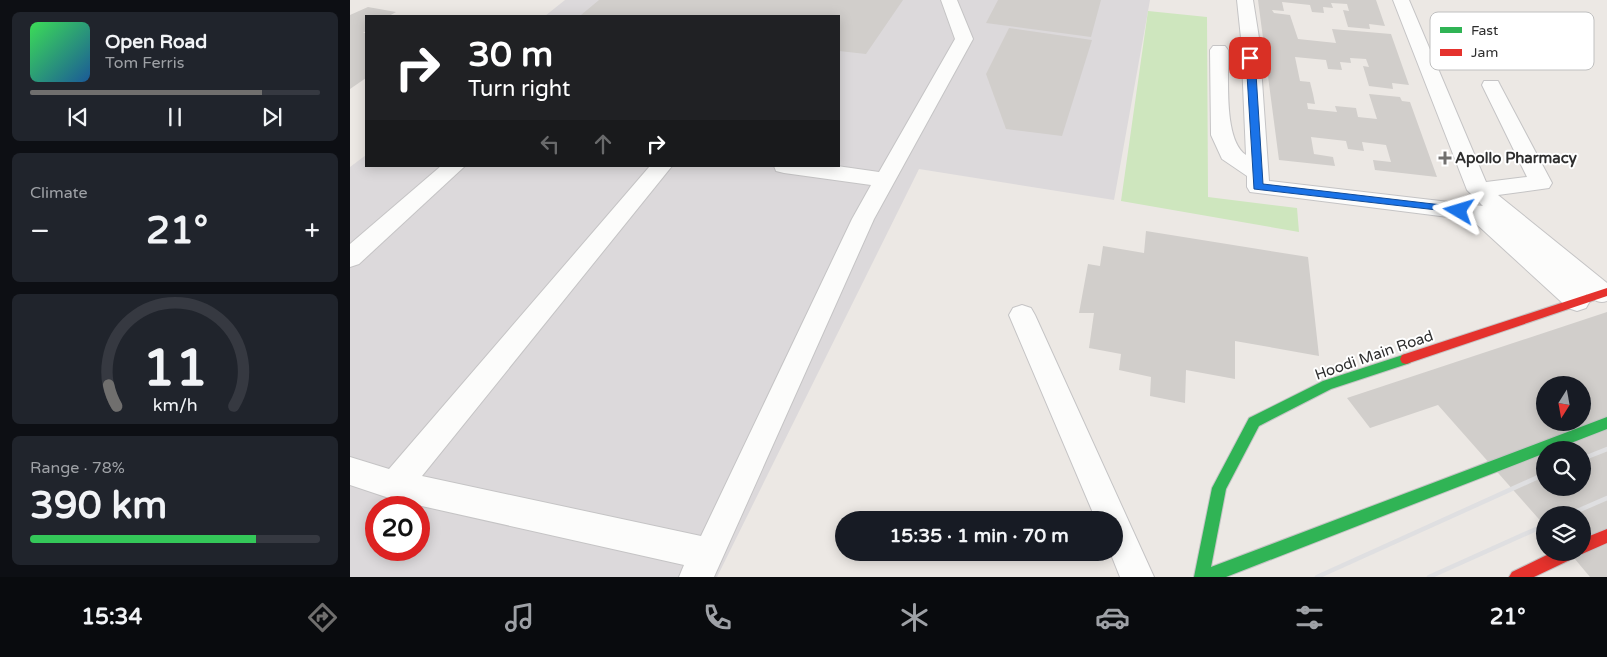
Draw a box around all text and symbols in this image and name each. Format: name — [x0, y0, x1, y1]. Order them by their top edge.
legend — [1430, 12, 1594, 70]
text: Fast — [1471, 22, 1499, 39]
text: Open Road — [105, 31, 207, 53]
text: 30 m — [468, 34, 553, 76]
icon: right — [385, 35, 450, 100]
pin — [1229, 37, 1271, 79]
icon: arrive — [1236, 44, 1264, 72]
text: Jam — [1471, 44, 1498, 61]
text: Tom Ferris — [105, 53, 184, 73]
text: Turn right — [468, 76, 570, 102]
icon: previous — [64, 103, 92, 131]
icon: pause — [161, 103, 189, 131]
icon: next — [258, 103, 286, 131]
icon: left — [536, 130, 564, 158]
icon: ahead — [589, 130, 617, 158]
icon: right — [642, 130, 670, 158]
place label: Apollo Pharmacy — [1455, 149, 1577, 168]
marker: Apollo Pharmacy — [1439, 152, 1451, 164]
text: Climate — [30, 183, 88, 203]
position arrow — [1432, 184, 1484, 236]
text: 21° — [146, 208, 208, 254]
text: − — [30, 214, 50, 248]
text: + — [304, 214, 320, 248]
street label: Hoodi Main Road — [1313, 326, 1435, 384]
text: 11 — [142, 337, 208, 400]
north arrow — [1536, 376, 1591, 431]
map controls — [1536, 376, 1591, 561]
text: km/h — [153, 395, 197, 416]
button: search — [1536, 441, 1591, 496]
text: Range · 78% — [30, 458, 125, 478]
text: 390 km — [30, 483, 167, 529]
speed limit sign: 20 — [365, 496, 430, 561]
button: layers — [1536, 506, 1591, 561]
text: 15:35 · 1 min · 70 m — [889, 525, 1069, 547]
icon: directions — [305, 600, 340, 635]
icon: music — [502, 600, 537, 635]
icon: phone — [700, 600, 735, 635]
icon: climate — [897, 600, 932, 635]
icon: car — [1095, 600, 1130, 635]
icon: filters — [1292, 600, 1327, 635]
text: 15:34 — [81, 604, 142, 630]
text: 21° — [1490, 604, 1526, 630]

